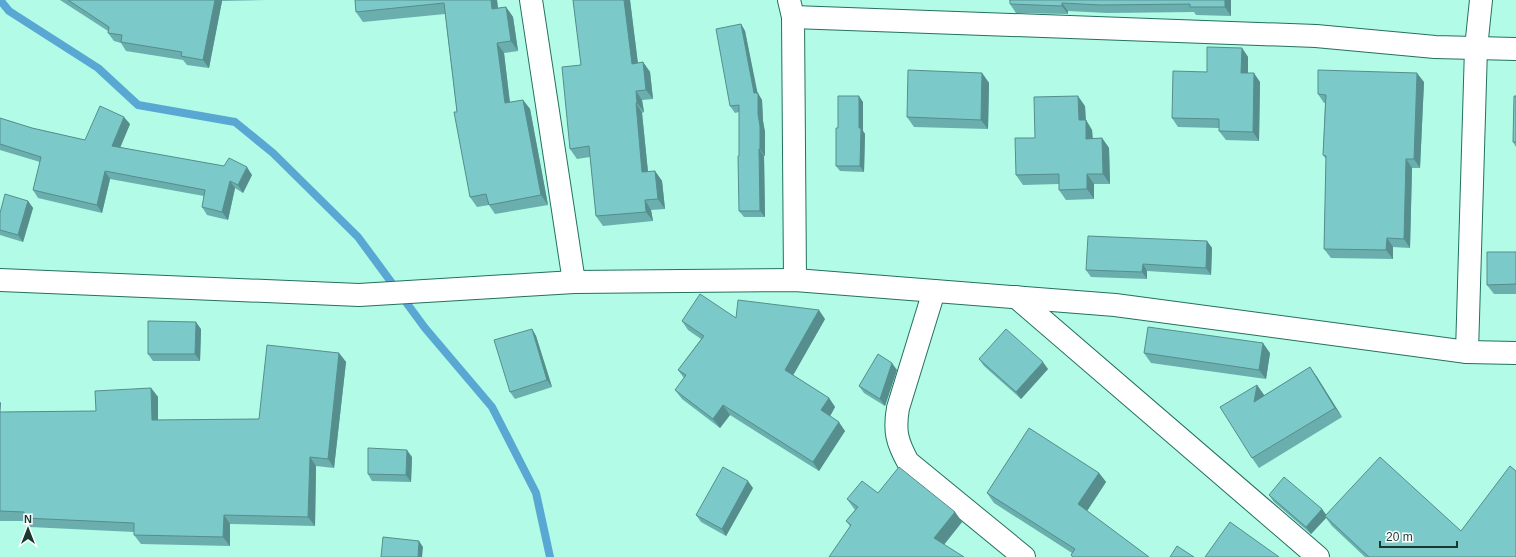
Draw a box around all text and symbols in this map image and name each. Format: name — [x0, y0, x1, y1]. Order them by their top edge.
north arrow — [8, 509, 48, 549]
text: N — [24, 513, 32, 525]
scale bar — [1380, 523, 1457, 549]
text: 20 m — [1386, 530, 1413, 544]

